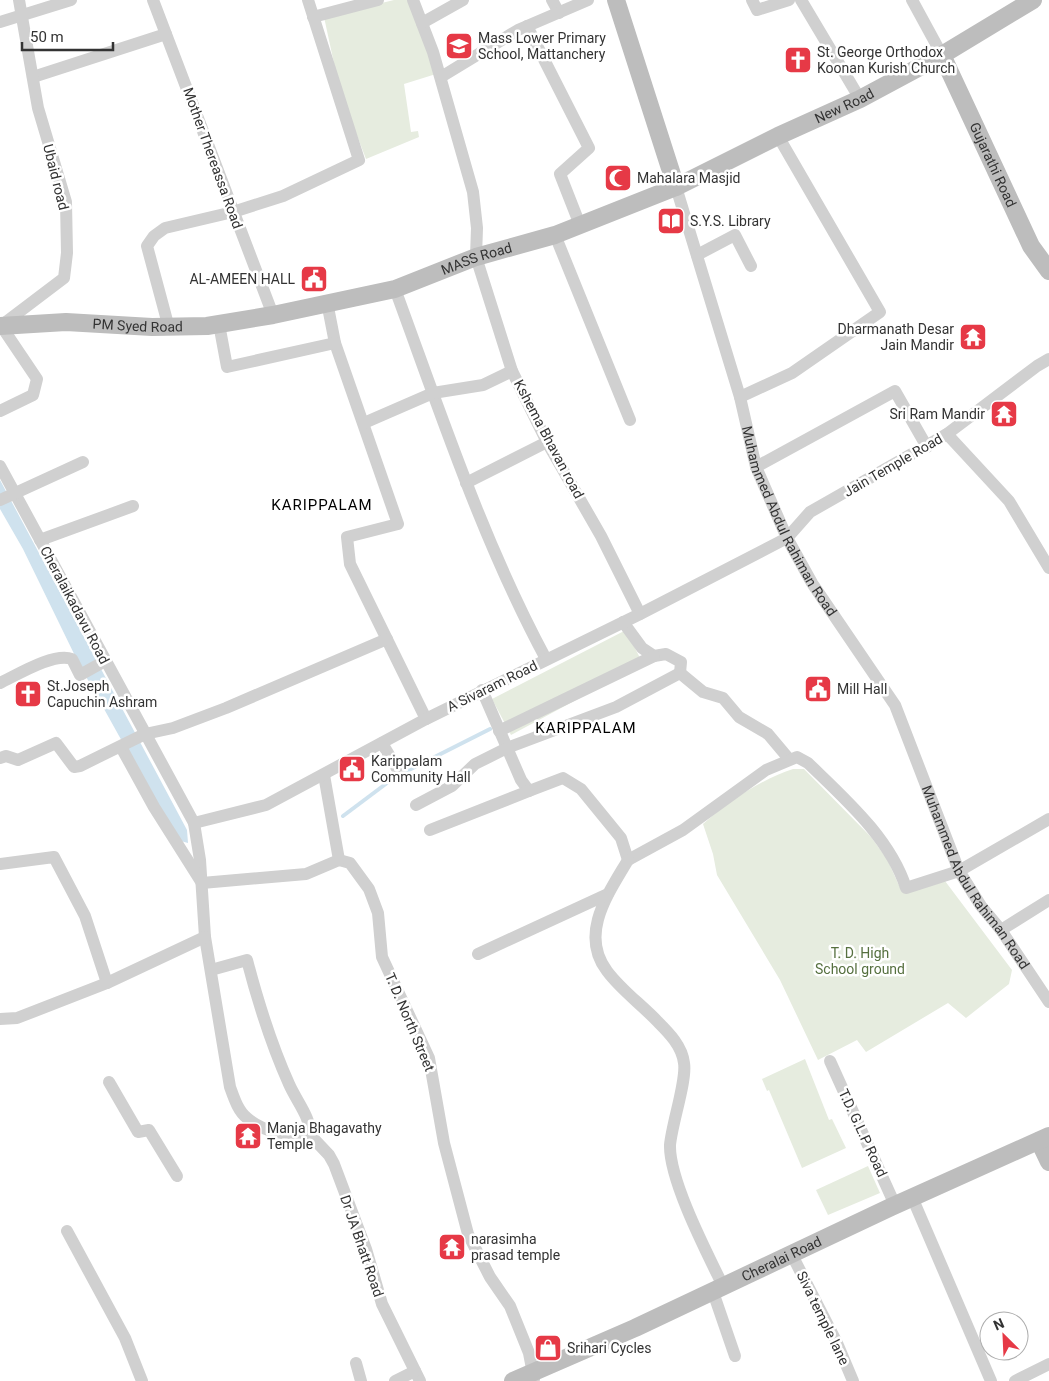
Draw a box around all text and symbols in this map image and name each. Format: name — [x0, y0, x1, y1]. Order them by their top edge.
scale bar — [22, 20, 114, 52]
text: 50 m — [30, 28, 64, 46]
place label: Mass Lower Primary School, Mattanchery — [478, 30, 606, 62]
school or university icon: Mass Lower Primary School, Mattanchery — [444, 31, 474, 61]
place label: St. George Orthodox Koonan Kurish Church — [817, 44, 955, 76]
church icon: St. George Orthodox Koonan Kurish Church — [783, 45, 813, 75]
street label: Mother Thereassa Road — [180, 85, 246, 231]
street label: New Road — [812, 85, 877, 126]
street label: Gujarathi Road — [966, 120, 1020, 210]
street label: Ubaid road — [40, 142, 72, 212]
mosque icon: Mahalara Masjid — [603, 163, 633, 193]
place label: Mahalara Masjid — [637, 170, 740, 186]
library icon: S.Y.S. Library — [656, 206, 686, 236]
place label: S.Y.S. Library — [690, 213, 771, 229]
street label: MASS Road — [439, 239, 514, 278]
public building icon: AL-AMEEN HALL — [299, 264, 329, 294]
place label: AL-AMEEN HALL — [189, 271, 295, 287]
street label: PM Syed Road — [92, 316, 183, 335]
place label: Dharmanath Desar Jain Mandir — [838, 321, 954, 353]
temple icon: Dharmanath Desar Jain Mandir — [958, 322, 988, 352]
street label: Kshema Bhavan road — [511, 377, 587, 501]
temple icon: Sri Ram Mandir — [989, 399, 1019, 429]
place label: Sri Ram Mandir — [889, 406, 985, 422]
street label: Muhammed Abdul Rahiman Road — [739, 424, 840, 619]
street label: Jain Temple Road — [841, 430, 945, 500]
district label: KARIPPALAM — [271, 496, 373, 514]
street label: Cheralaikadavu Road — [37, 543, 113, 667]
street label: A Sivaram Road — [444, 657, 540, 715]
public building icon: Mill Hall — [803, 674, 833, 704]
place label: St.Joseph Capuchin Ashram — [47, 678, 157, 710]
church icon: St.Joseph Capuchin Ashram — [13, 679, 43, 709]
place label: Mill Hall — [837, 681, 887, 697]
district label: KARIPPALAM — [535, 719, 637, 737]
place label: Karippalam Community Hall — [371, 753, 471, 785]
public building icon: Karippalam Community Hall — [337, 754, 367, 784]
street label: Muhammed Abdul Rahiman Road — [919, 783, 1033, 972]
park label: T. D. High School ground — [815, 945, 905, 977]
street label: T. D. North Street — [382, 970, 438, 1074]
street label: T.D. G.L.P Road — [836, 1087, 890, 1179]
place label: Manja Bhagavathy Temple — [267, 1120, 382, 1152]
temple icon: Manja Bhagavathy Temple — [233, 1121, 263, 1151]
street label: Dr JA Bhatt Road — [337, 1193, 387, 1299]
place label: narasimha prasad temple — [471, 1231, 560, 1263]
temple icon: narasimha prasad temple — [437, 1232, 467, 1262]
street label: Cheralai Road — [739, 1233, 824, 1284]
street label: Siva temple lane — [793, 1269, 853, 1367]
north arrow — [979, 1311, 1029, 1361]
text: N — [991, 1315, 1006, 1333]
shop icon: Srihari Cycles — [533, 1333, 563, 1363]
place label: Srihari Cycles — [567, 1340, 651, 1356]

